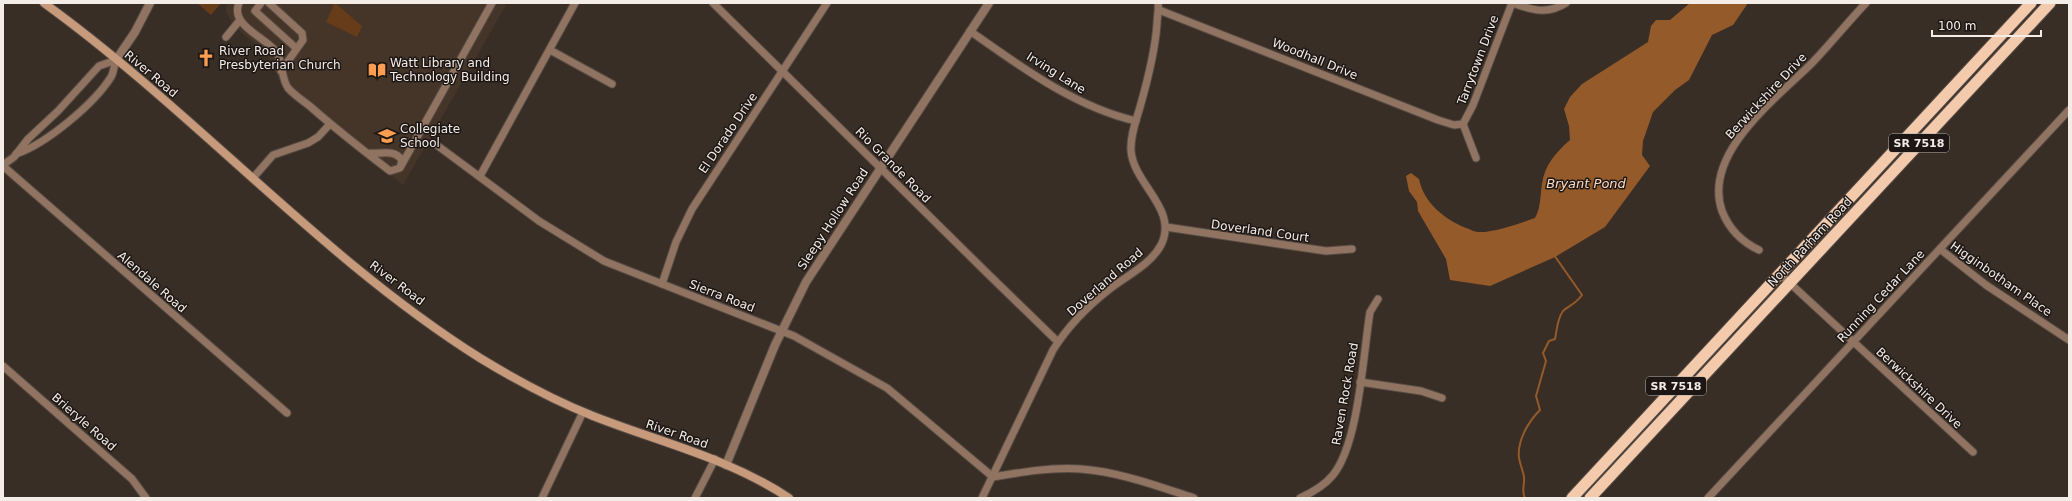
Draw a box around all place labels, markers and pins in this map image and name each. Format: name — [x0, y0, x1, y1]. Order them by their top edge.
place label: River Road Presbyterian Church — [219, 44, 341, 72]
church icon: River Road Presbyterian Church — [196, 48, 216, 68]
place label: Watt Library and Technology Building — [389, 56, 510, 84]
library icon: Watt Library and Technology Building — [367, 60, 387, 80]
place label: Collegiate School — [400, 122, 460, 150]
school or university icon: Collegiate School — [377, 126, 397, 146]

